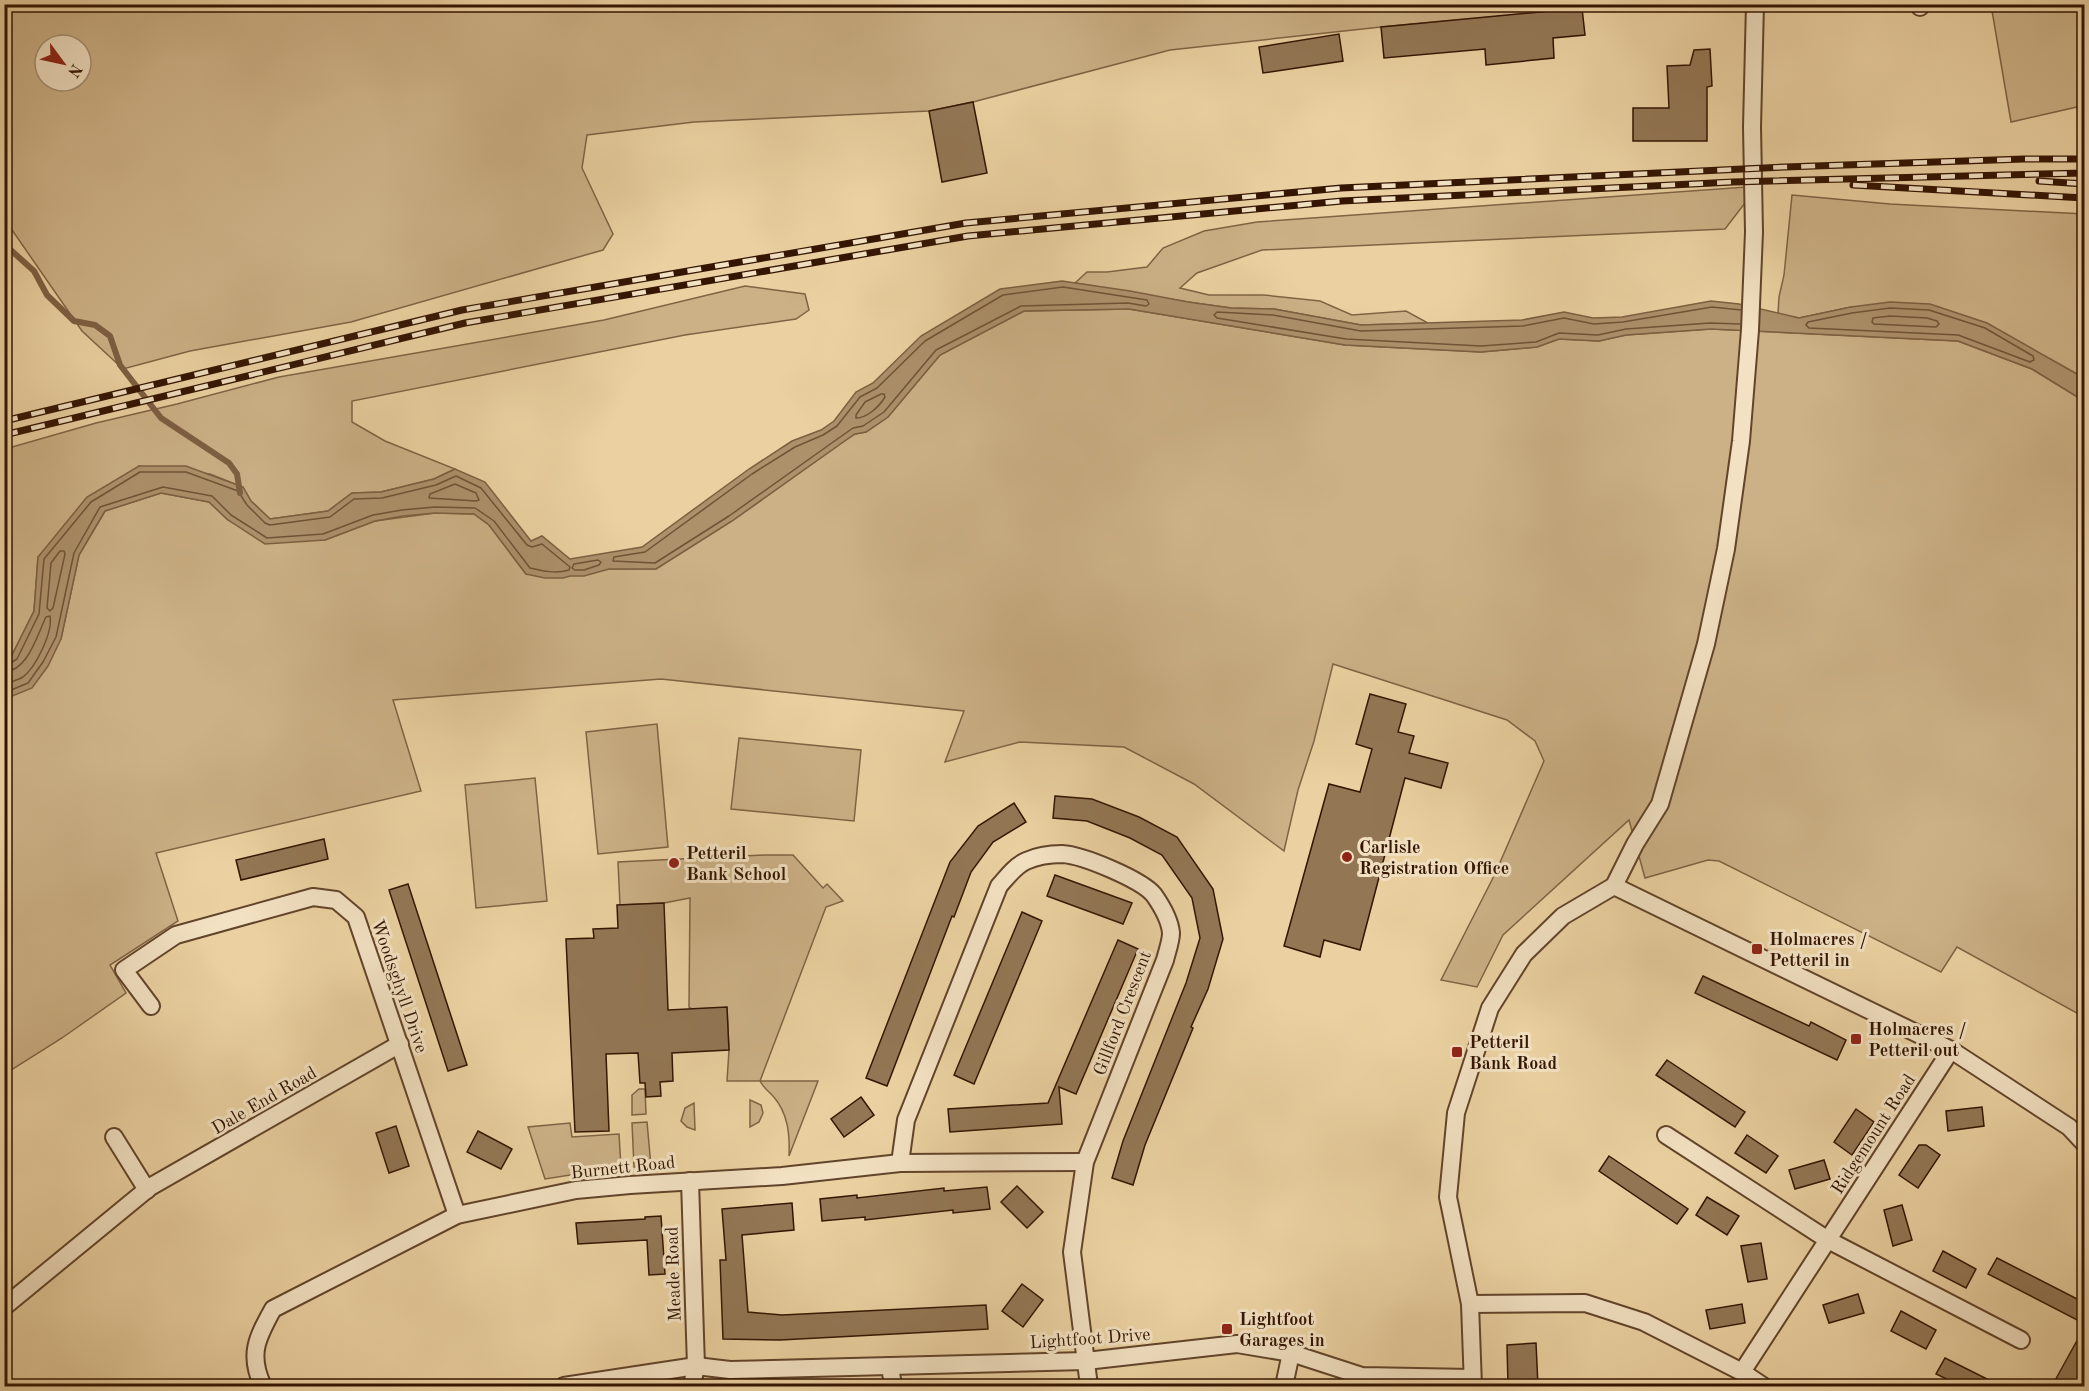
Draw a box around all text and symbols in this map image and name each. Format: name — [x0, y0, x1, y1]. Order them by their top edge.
north arrow — [33, 33, 93, 93]
text: N — [63, 61, 84, 80]
place label: Carlisle Registration Office — [1359, 839, 1509, 878]
place label: Petteril Bank School — [686, 845, 787, 884]
marker: Carlisle Registration Office — [1340, 850, 1354, 864]
marker: Petteril Bank School — [667, 856, 681, 870]
street label: Woodsghyll Drive — [368, 917, 430, 1055]
place label: Holmacres / Petteril in — [1769, 931, 1868, 970]
marker: Holmacres / Petteril in — [1750, 942, 1764, 956]
street label: Gillford Crescent — [1091, 949, 1155, 1078]
place label: Holmacres / Petteril out — [1868, 1021, 1967, 1060]
marker: Holmacres / Petteril out — [1849, 1032, 1863, 1046]
place label: Petteril Bank Road — [1469, 1034, 1557, 1073]
marker: Petteril Bank Road — [1450, 1045, 1464, 1059]
street label: Dale End Road — [209, 1064, 320, 1138]
street label: Ridgemount Road — [1828, 1071, 1919, 1198]
street label: Burnett Road — [570, 1154, 676, 1182]
street label: Meade Road — [663, 1226, 685, 1322]
place label: Lightfoot Garages in — [1239, 1311, 1325, 1350]
marker: Lightfoot Garages in — [1220, 1322, 1234, 1336]
street label: Lightfoot Drive — [1029, 1326, 1151, 1352]

